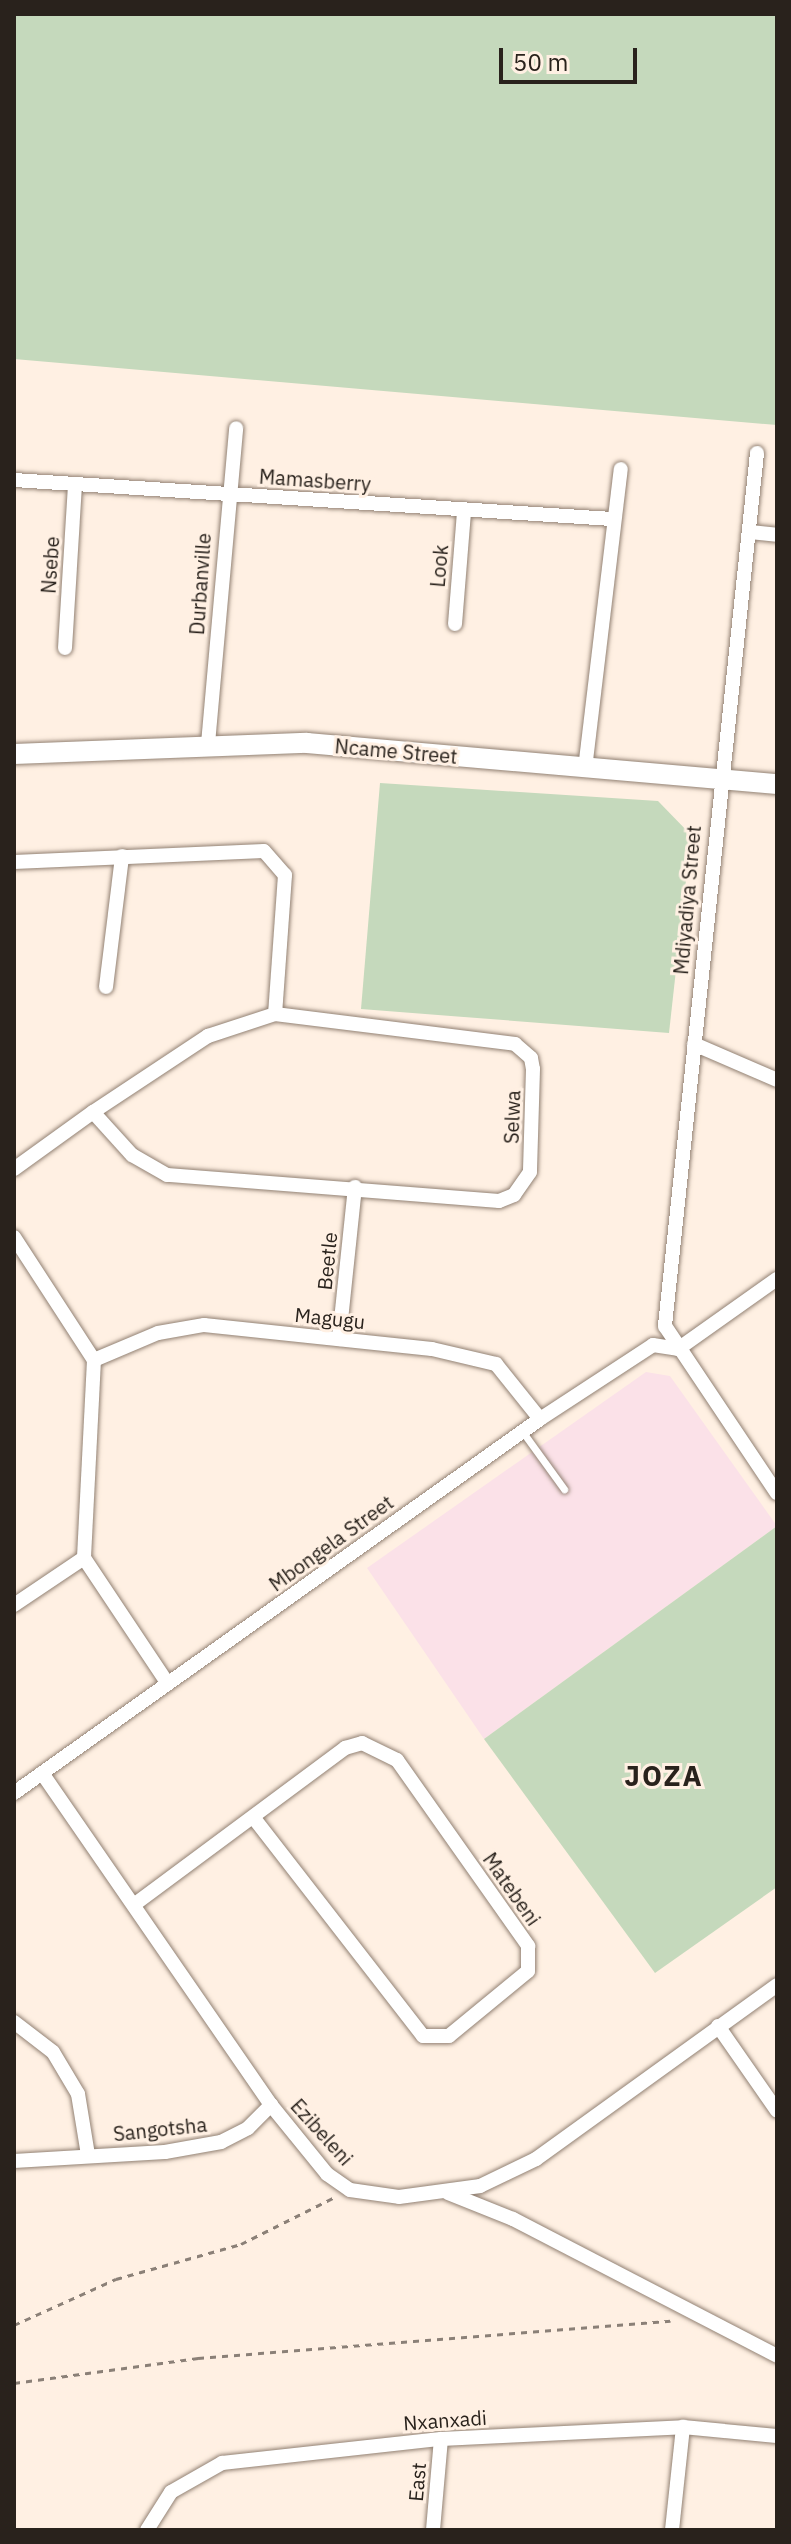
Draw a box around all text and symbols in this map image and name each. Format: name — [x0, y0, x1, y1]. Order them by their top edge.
scale bar — [503, 32, 641, 82]
text: 50 m — [513, 46, 568, 78]
street label: Mamasberry — [258, 464, 372, 496]
street label: Durbanville — [184, 532, 216, 636]
street label: Nsebe — [36, 536, 64, 594]
street label: Look — [425, 544, 453, 588]
street label: Ncame Street — [334, 734, 458, 768]
street label: Mdiyadiya Street — [669, 824, 705, 976]
street label: Selwa — [499, 1090, 525, 1144]
street label: Beetle — [312, 1231, 342, 1291]
street label: Magugu — [294, 1302, 366, 1334]
street label: Mbongela Street — [264, 1490, 398, 1596]
district label: JOZA — [624, 1759, 704, 1793]
street label: Matebeni — [478, 1848, 546, 1930]
street label: Ezibeleni — [286, 2094, 358, 2170]
street label: Sangotsha — [112, 2112, 208, 2146]
street label: Nxanxadi — [402, 2405, 488, 2435]
street label: East — [403, 2462, 431, 2502]

